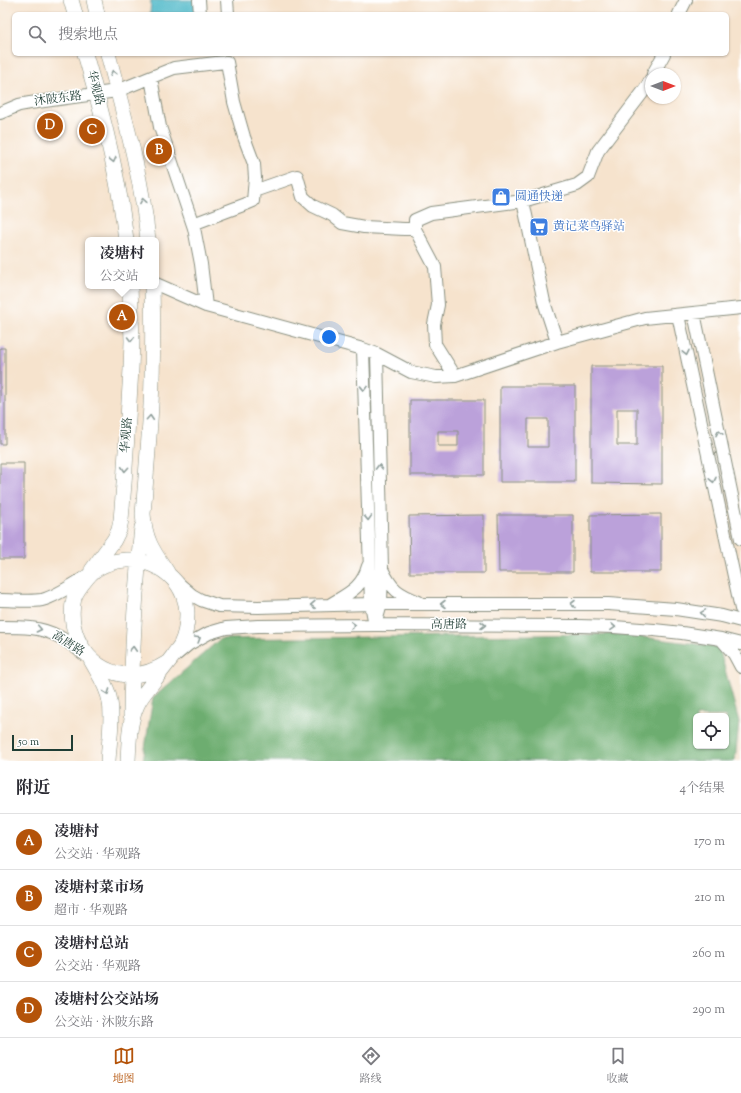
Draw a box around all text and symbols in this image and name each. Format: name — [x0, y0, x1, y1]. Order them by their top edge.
search box — [12, 12, 729, 56]
icon: search — [26, 23, 48, 45]
text: 搜索地点 — [58, 25, 118, 46]
street label: 华观路 — [82, 68, 108, 108]
north arrow — [645, 68, 681, 104]
one-way arrow — [109, 69, 117, 76]
street label: 沐陂东路 — [33, 87, 83, 111]
pin: D — [37, 111, 63, 141]
pin: C — [79, 116, 105, 146]
pin: B — [146, 136, 172, 166]
one-way arrow — [108, 156, 116, 163]
shop icon: 圆通快递 — [490, 186, 512, 208]
place label: 圆通快递 — [515, 188, 563, 206]
one-way arrow — [139, 198, 148, 204]
supermarket icon: 黄记菜鸟驿站 — [528, 216, 550, 238]
place label: 黄记菜鸟驿站 — [553, 218, 625, 236]
popup — [85, 237, 159, 289]
text: 凌塘村 — [99, 244, 145, 265]
text: 公交站 — [99, 268, 139, 286]
pin: A — [109, 302, 135, 332]
your location — [319, 327, 339, 347]
one-way arrow — [127, 336, 136, 342]
one-way arrow — [681, 350, 689, 356]
one-way arrow — [360, 385, 368, 391]
one-way arrow — [146, 415, 155, 421]
street label: 华观路 — [117, 416, 137, 454]
one-way arrow — [715, 429, 723, 436]
one-way arrow — [375, 464, 383, 470]
one-way arrow — [121, 466, 129, 472]
one-way arrow — [709, 477, 717, 483]
one-way arrow — [364, 515, 372, 521]
one-way arrow — [440, 600, 446, 608]
one-way arrow — [570, 600, 576, 608]
one-way arrow — [310, 601, 316, 609]
one-way arrow — [700, 609, 706, 618]
street label: 高唐路 — [431, 616, 467, 634]
one-way arrow — [350, 621, 356, 629]
one-way arrow — [480, 621, 486, 629]
one-way arrow — [610, 622, 616, 631]
one-way arrow — [36, 625, 42, 633]
street label: 高唐路 — [48, 627, 88, 661]
one-way arrow — [194, 637, 201, 644]
one-way arrow — [129, 646, 137, 652]
one-way arrow — [102, 688, 111, 695]
map controls — [693, 713, 729, 749]
button: locate — [693, 713, 729, 749]
scale bar — [12, 733, 73, 752]
text: 50 m — [18, 734, 39, 750]
text: 附近 — [16, 777, 50, 801]
text: 4个结果 — [679, 780, 725, 798]
text: 凌塘村 — [54, 822, 99, 843]
text: A — [24, 833, 34, 851]
text: 170 m — [694, 833, 725, 851]
text: 公交站 · 华观路 — [54, 846, 141, 864]
text: 凌塘村菜市场 — [54, 878, 144, 899]
text: B — [25, 889, 33, 907]
text: 210 m — [694, 889, 725, 907]
text: 超市 · 华观路 — [54, 902, 128, 920]
text: 凌塘村总站 — [54, 934, 129, 955]
text: C — [24, 945, 34, 963]
text: 260 m — [692, 945, 725, 963]
text: 公交站 · 华观路 — [54, 958, 141, 976]
text: 凌塘村公交站场 — [54, 990, 159, 1011]
text: D — [24, 1001, 34, 1019]
text: 290 m — [692, 1001, 725, 1019]
text: 公交站 · 沐陂东路 — [54, 1014, 154, 1032]
tab: 地图 — [113, 1045, 135, 1087]
tab: 路线 — [360, 1045, 382, 1087]
tab: 收藏 — [607, 1045, 629, 1087]

